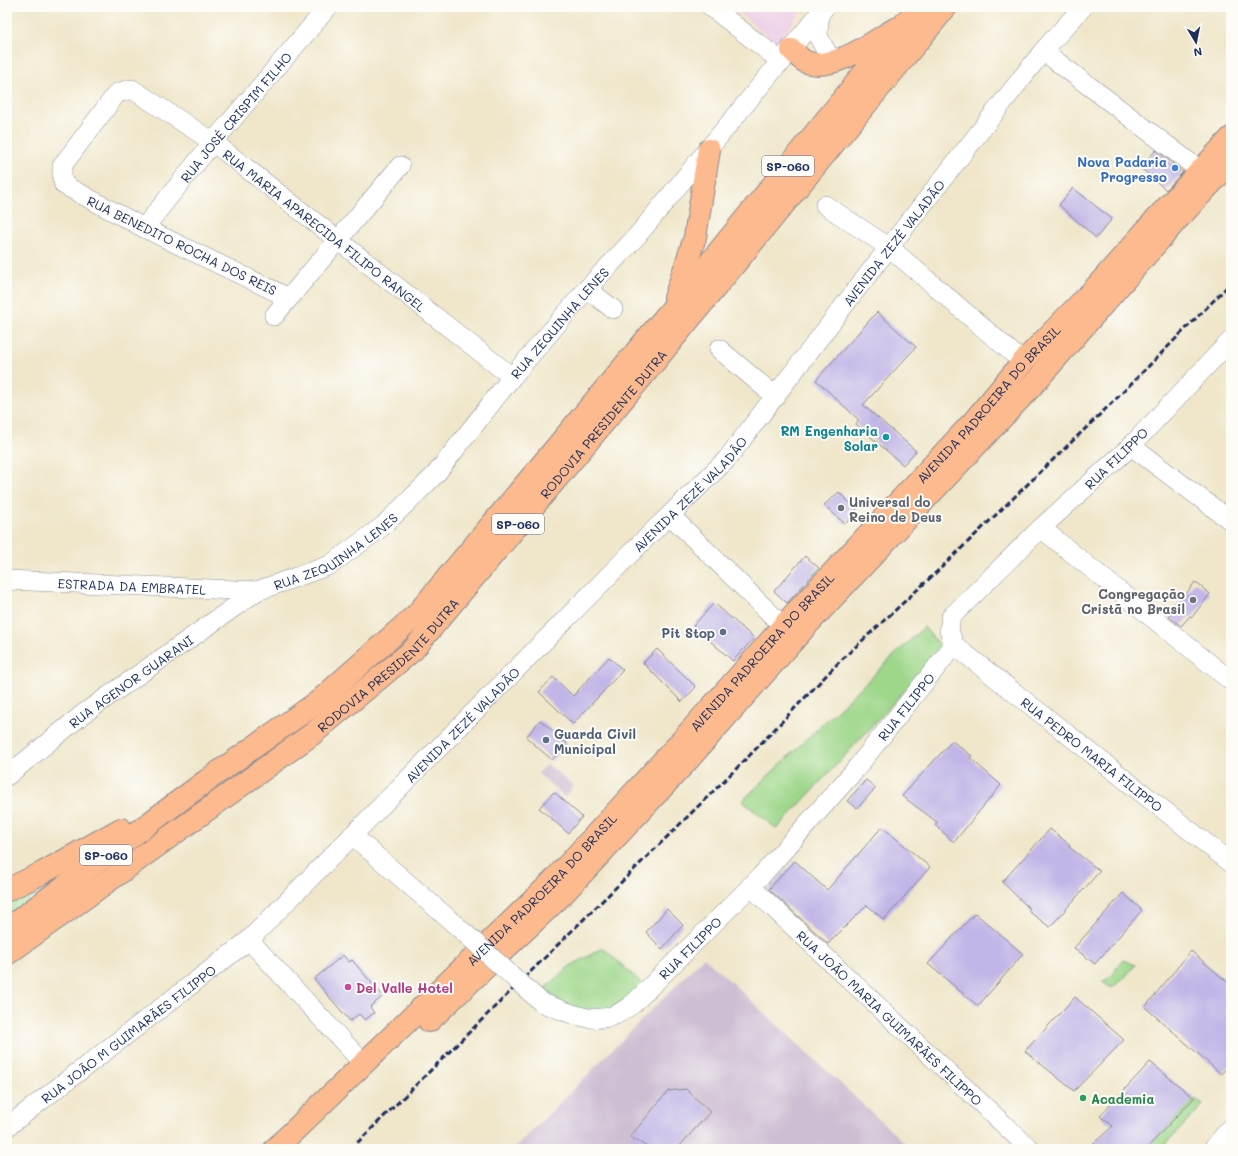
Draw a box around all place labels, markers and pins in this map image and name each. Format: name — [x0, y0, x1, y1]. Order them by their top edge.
place label: Nova Padaria Progresso — [1077, 153, 1167, 185]
marker: Nova Padaria Progresso — [1170, 163, 1180, 173]
place label: RM Engenharia Solar — [780, 422, 878, 454]
marker: RM Engenharia Solar — [881, 432, 891, 442]
place label: Universal do Reino de Deus — [849, 493, 942, 525]
marker: Universal do Reino de Deus — [836, 503, 846, 513]
place label: Congregação Cristã no Brasil — [1081, 585, 1185, 617]
marker: Congregação Cristã no Brasil — [1188, 595, 1198, 605]
place label: Pit Stop — [661, 624, 715, 641]
marker: Pit Stop — [718, 627, 728, 637]
place label: Guarda Civil Municipal — [554, 725, 636, 757]
marker: Guarda Civil Municipal — [541, 735, 551, 745]
place label: Del Valle Hotel — [356, 979, 453, 996]
marker: Del Valle Hotel — [343, 982, 353, 992]
place label: Academia — [1091, 1090, 1155, 1107]
marker: Academia — [1078, 1093, 1088, 1103]

